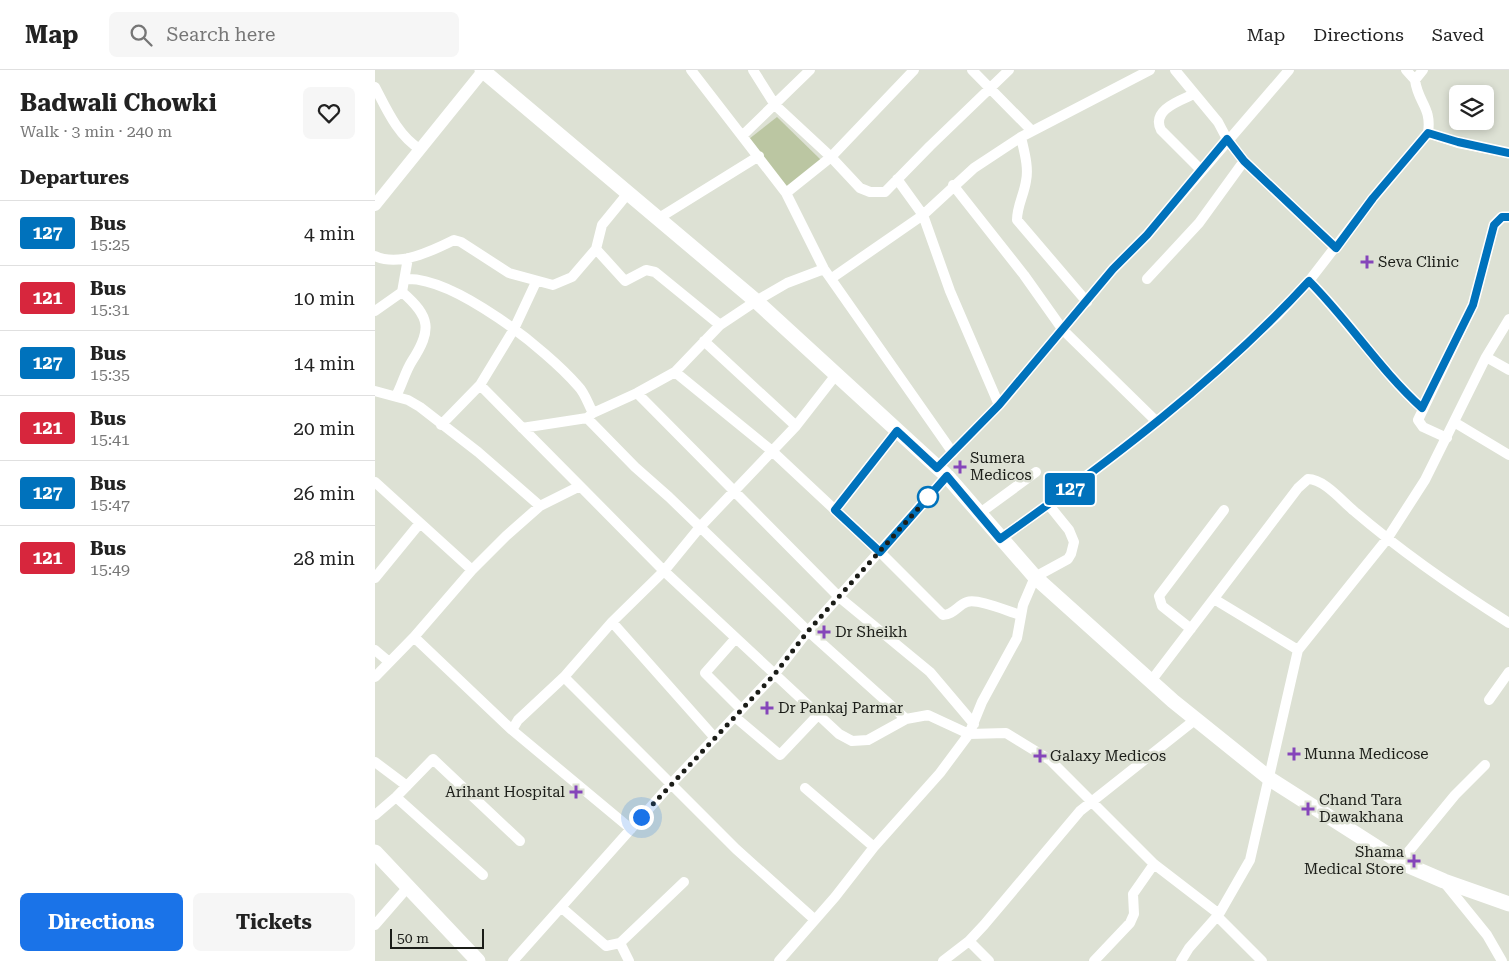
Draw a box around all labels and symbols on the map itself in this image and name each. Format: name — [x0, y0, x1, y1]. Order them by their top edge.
place label: Seva Clinic — [1378, 253, 1459, 271]
marker: Seva Clinic — [1360, 255, 1374, 269]
place label: Sumera Medicos — [970, 449, 1032, 484]
marker: Sumera Medicos — [954, 461, 966, 473]
line badge: 127 — [1041, 473, 1099, 505]
unlabelled marker — [917, 486, 939, 508]
place label: Dr Sheikh — [835, 623, 908, 641]
marker: Dr Sheikh — [817, 625, 831, 639]
place label: Dr Pankaj Parmar — [778, 699, 903, 717]
marker: Dr Pankaj Parmar — [760, 701, 774, 715]
place label: Munna Medicose — [1304, 745, 1429, 763]
place label: Galaxy Medicos — [1050, 747, 1166, 765]
marker: Munna Medicose — [1288, 748, 1300, 760]
marker: Galaxy Medicos — [1034, 750, 1046, 762]
place label: Arihant Hospital — [445, 783, 565, 801]
marker: Arihant Hospital — [569, 785, 583, 799]
place label: Chand Tara Dawakhana — [1319, 791, 1404, 826]
marker: Chand Tara Dawakhana — [1301, 802, 1315, 816]
your location — [629, 805, 654, 830]
place label: Shama Medical Store — [1304, 843, 1404, 878]
marker: Shama Medical Store — [1408, 855, 1420, 867]
scale bar — [390, 926, 484, 949]

